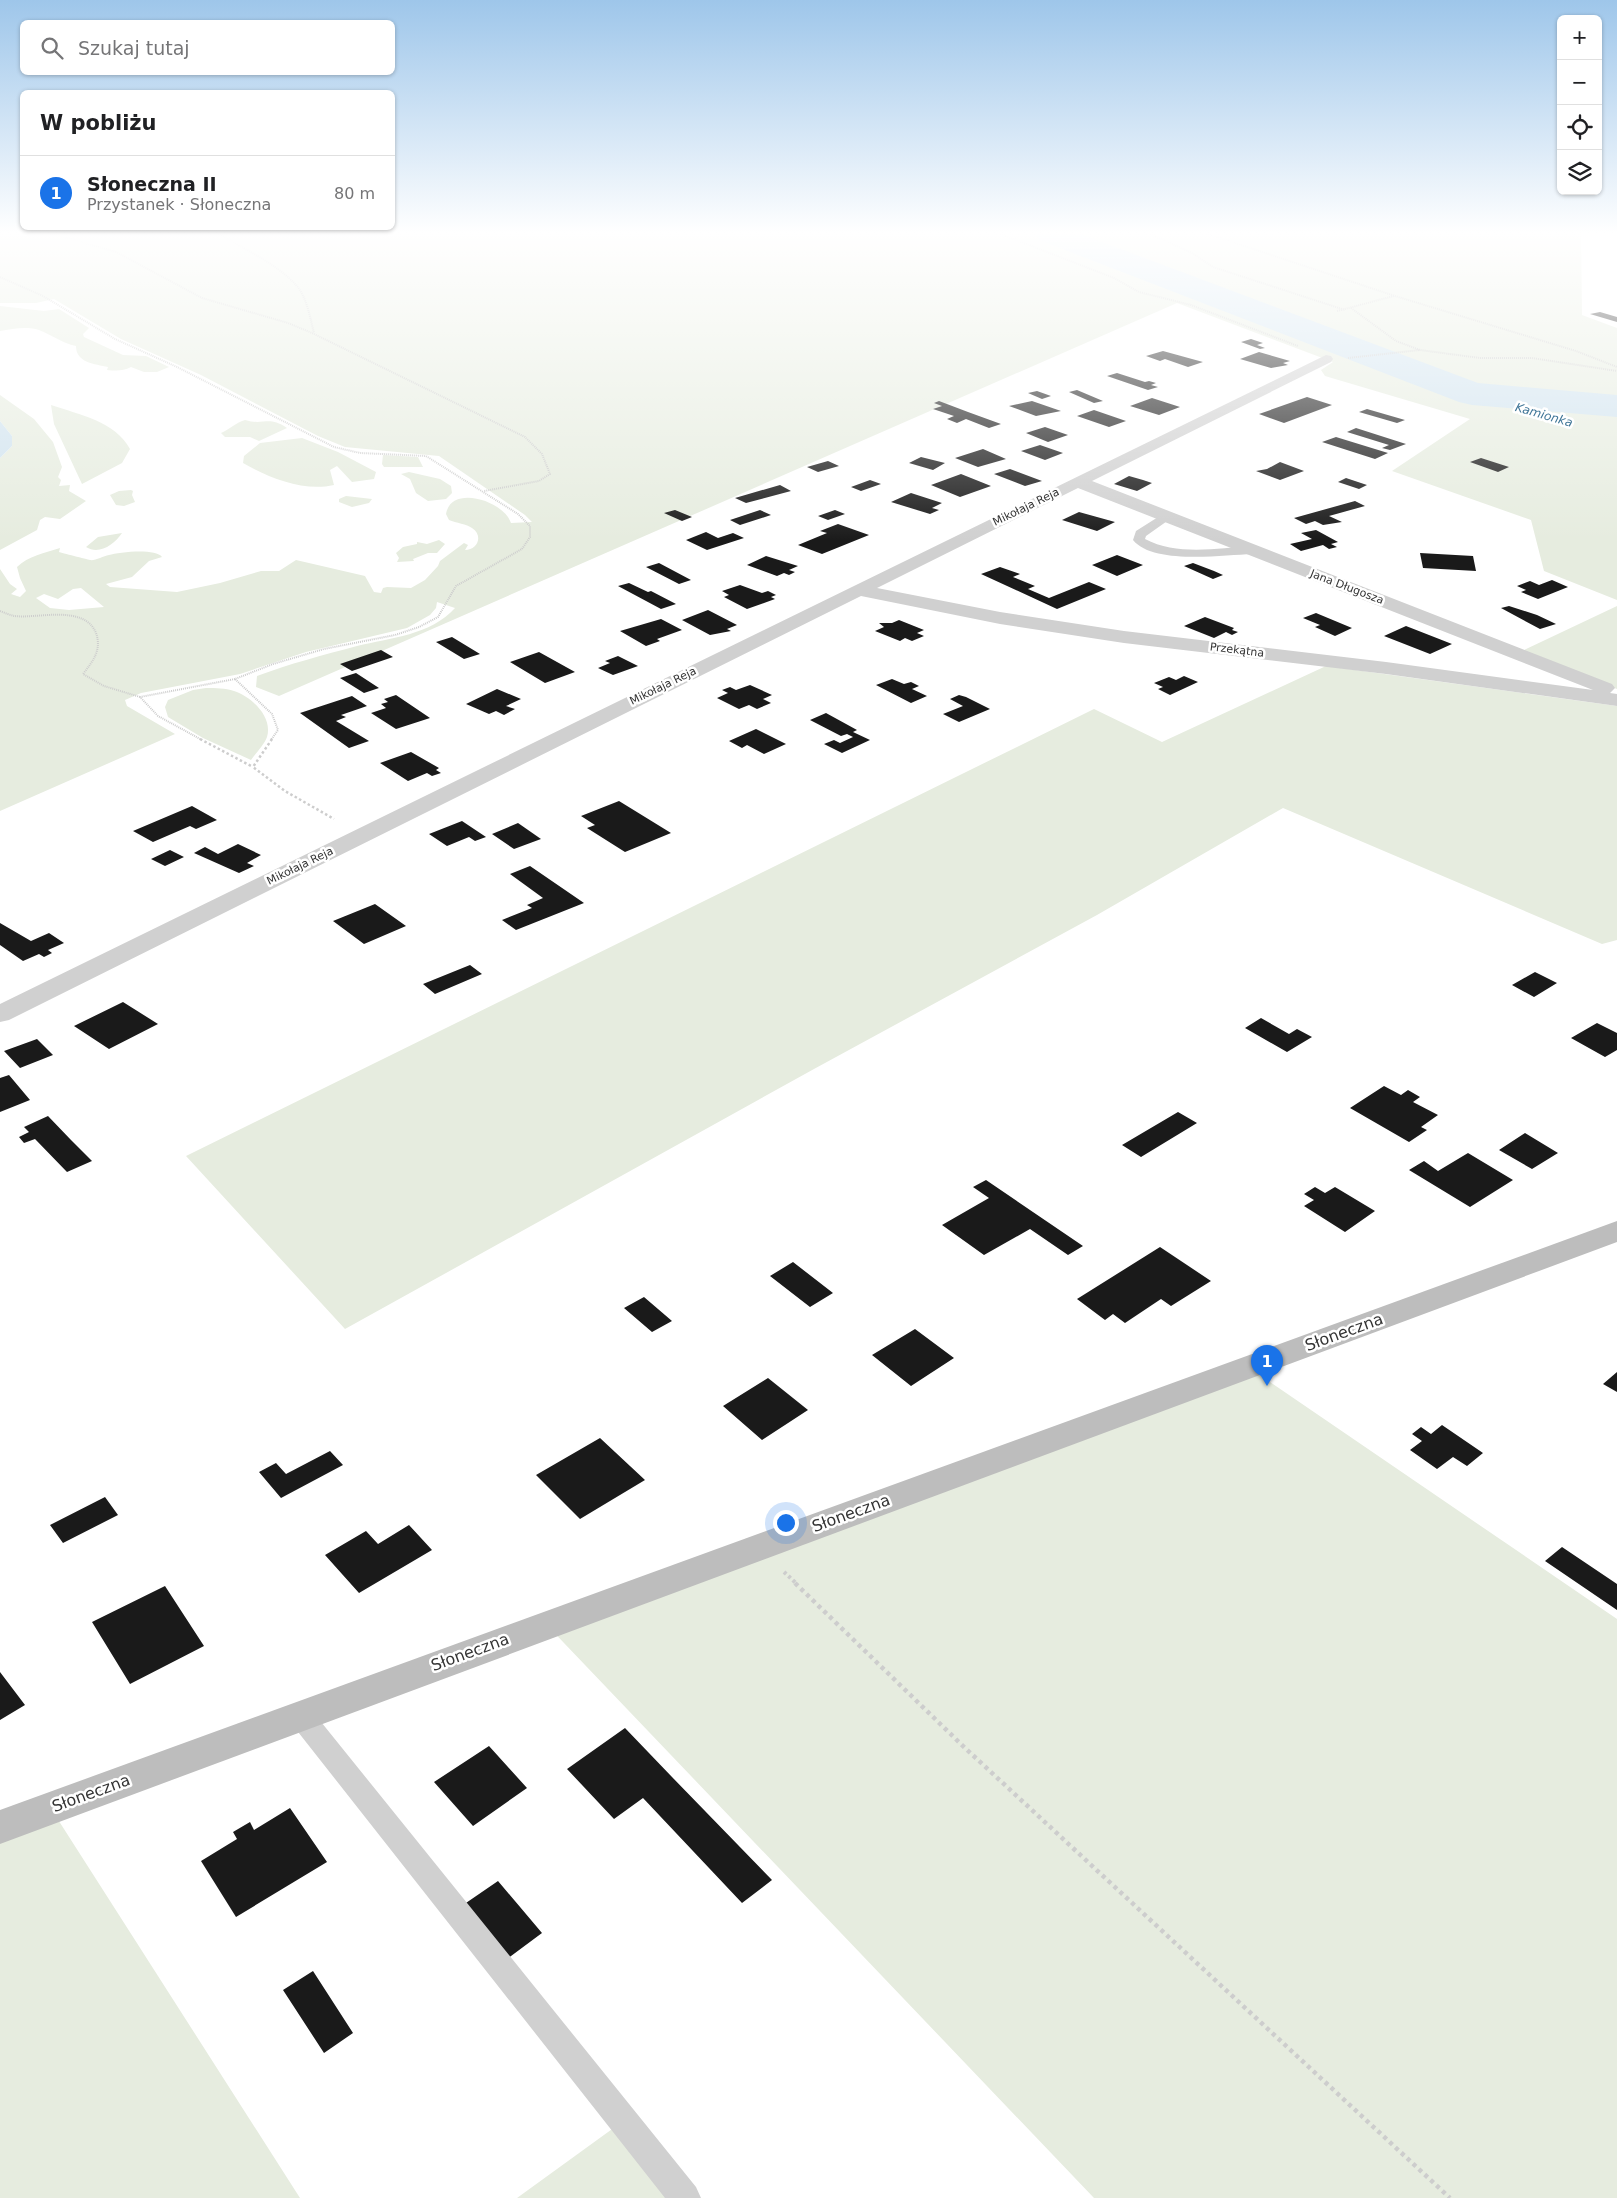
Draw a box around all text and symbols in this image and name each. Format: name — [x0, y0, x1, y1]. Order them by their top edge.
map controls — [1557, 15, 1602, 195]
button: + — [1557, 15, 1602, 60]
search box — [20, 20, 395, 75]
icon: search — [38, 34, 66, 62]
text: Szukaj tutaj — [78, 37, 190, 59]
button: − — [1557, 60, 1602, 105]
button: locate — [1557, 105, 1602, 150]
text: W pobliżu — [40, 111, 157, 135]
button: layers — [1557, 150, 1602, 195]
text: Słoneczna II — [87, 173, 217, 195]
text: 1 — [50, 184, 62, 203]
text: 80 m — [334, 184, 375, 203]
text: Przystanek · Słoneczna — [87, 195, 271, 214]
water label: Kamionka — [1514, 400, 1574, 430]
street label: Mikołaja Reja — [991, 485, 1061, 529]
street label: Jana Długosza — [1307, 567, 1386, 607]
street label: Przekątna — [1209, 640, 1265, 660]
street label: Mikołaja Reja — [628, 664, 698, 708]
street label: Mikołaja Reja — [265, 844, 335, 888]
street label: Słoneczna — [1302, 1309, 1386, 1355]
pin: 1 — [1251, 1345, 1283, 1386]
street label: Słoneczna — [809, 1490, 893, 1536]
your location — [773, 1510, 799, 1536]
street label: Słoneczna — [428, 1629, 512, 1675]
street label: Słoneczna — [49, 1770, 133, 1816]

